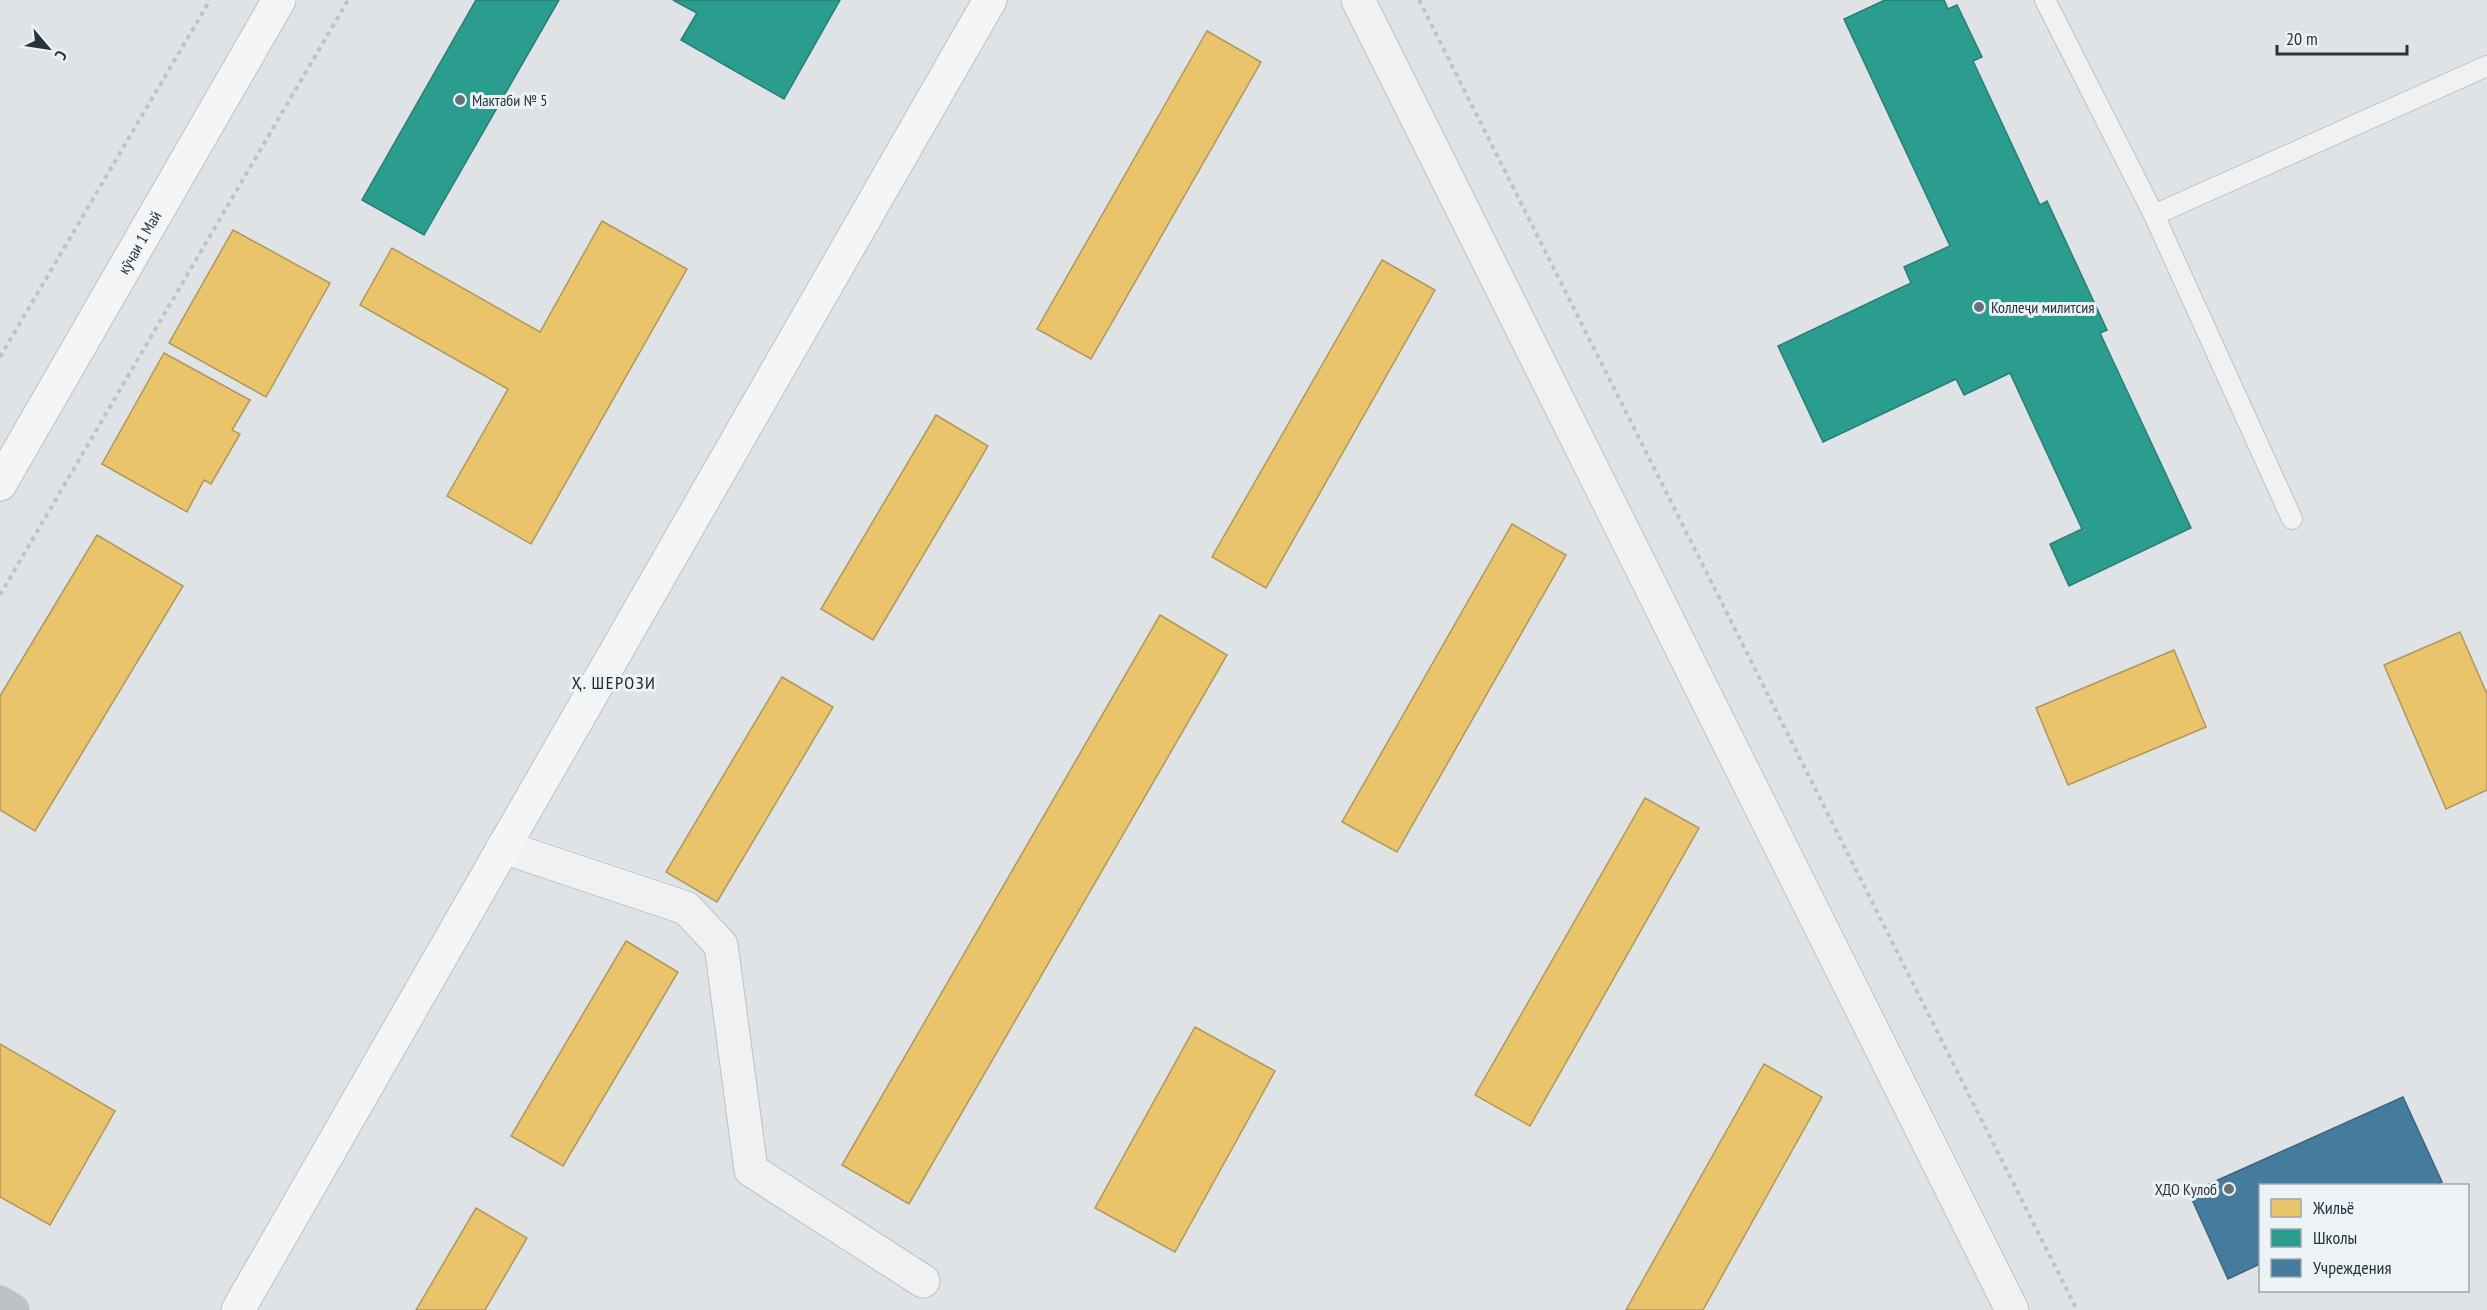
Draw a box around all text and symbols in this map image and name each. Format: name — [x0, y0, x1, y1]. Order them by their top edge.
north arrow — [18, 18, 78, 78]
scale bar — [2277, 18, 2408, 56]
text: 20 m — [2286, 27, 2318, 50]
text: С — [50, 47, 72, 64]
place label: Мактаби № 5 — [472, 90, 547, 110]
marker: Мактаби № 5 — [453, 93, 467, 107]
street label: кӯчаи 1 Май — [113, 207, 165, 277]
place label: Коллеҷи милитсия — [1991, 297, 2094, 317]
marker: Коллеҷи милитсия — [1972, 300, 1986, 314]
district label: Ҳ. ШЕРОЗИ — [572, 671, 656, 694]
place label: ХДО Кулоб — [2155, 1179, 2217, 1199]
marker: ХДО Кулоб — [2222, 1182, 2236, 1196]
legend — [2259, 1184, 2469, 1292]
text: Жильё — [2312, 1196, 2354, 1219]
text: Школы — [2313, 1226, 2357, 1249]
text: Учреждения — [2313, 1256, 2391, 1279]

